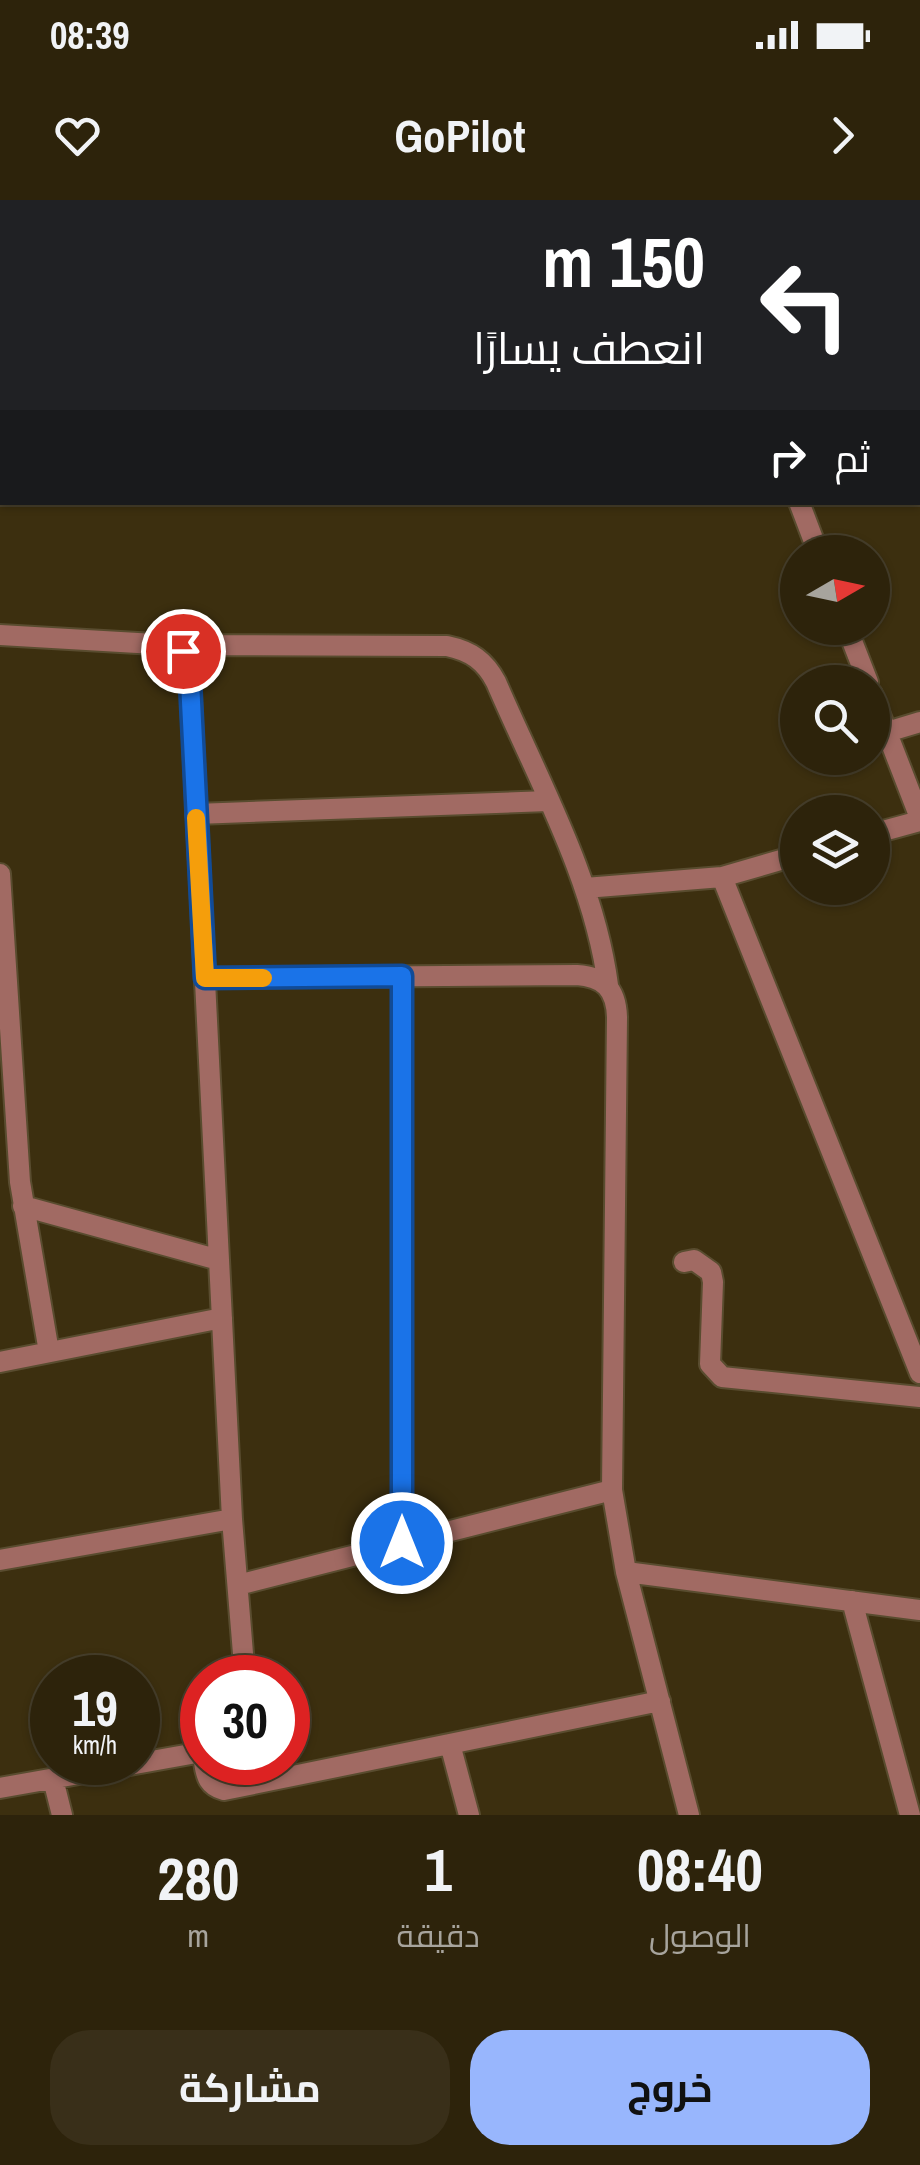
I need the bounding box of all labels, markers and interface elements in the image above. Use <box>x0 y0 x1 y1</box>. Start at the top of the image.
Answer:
text: 08:39 <box>50 10 130 61</box>
text: GoPilot <box>394 105 526 166</box>
icon: heart <box>50 108 105 163</box>
icon: forward <box>815 108 870 163</box>
text: 150 m <box>542 215 705 309</box>
icon: left <box>740 240 870 370</box>
text: انعطف يسارًا <box>473 317 705 378</box>
icon: right <box>760 430 815 485</box>
text: ثم <box>835 433 870 484</box>
north arrow <box>780 535 890 645</box>
map controls <box>780 535 890 905</box>
pin <box>141 609 226 694</box>
icon: arrive <box>156 624 211 679</box>
button: search <box>780 665 890 775</box>
button: layers <box>780 795 890 905</box>
position arrow <box>350 1491 454 1595</box>
speed limit sign: 30 <box>180 1655 310 1785</box>
text: 19 <box>72 1674 118 1742</box>
text: km/h <box>73 1728 117 1762</box>
text: 1 <box>424 1829 452 1910</box>
text: 08:40 <box>637 1829 763 1910</box>
text: 280 <box>157 1838 239 1919</box>
text: m <box>187 1914 209 1957</box>
text: دقيقة <box>397 1914 480 1957</box>
text: الوصول <box>649 1914 751 1957</box>
button: مشاركة <box>50 2030 450 2145</box>
button: خروج <box>470 2030 870 2145</box>

